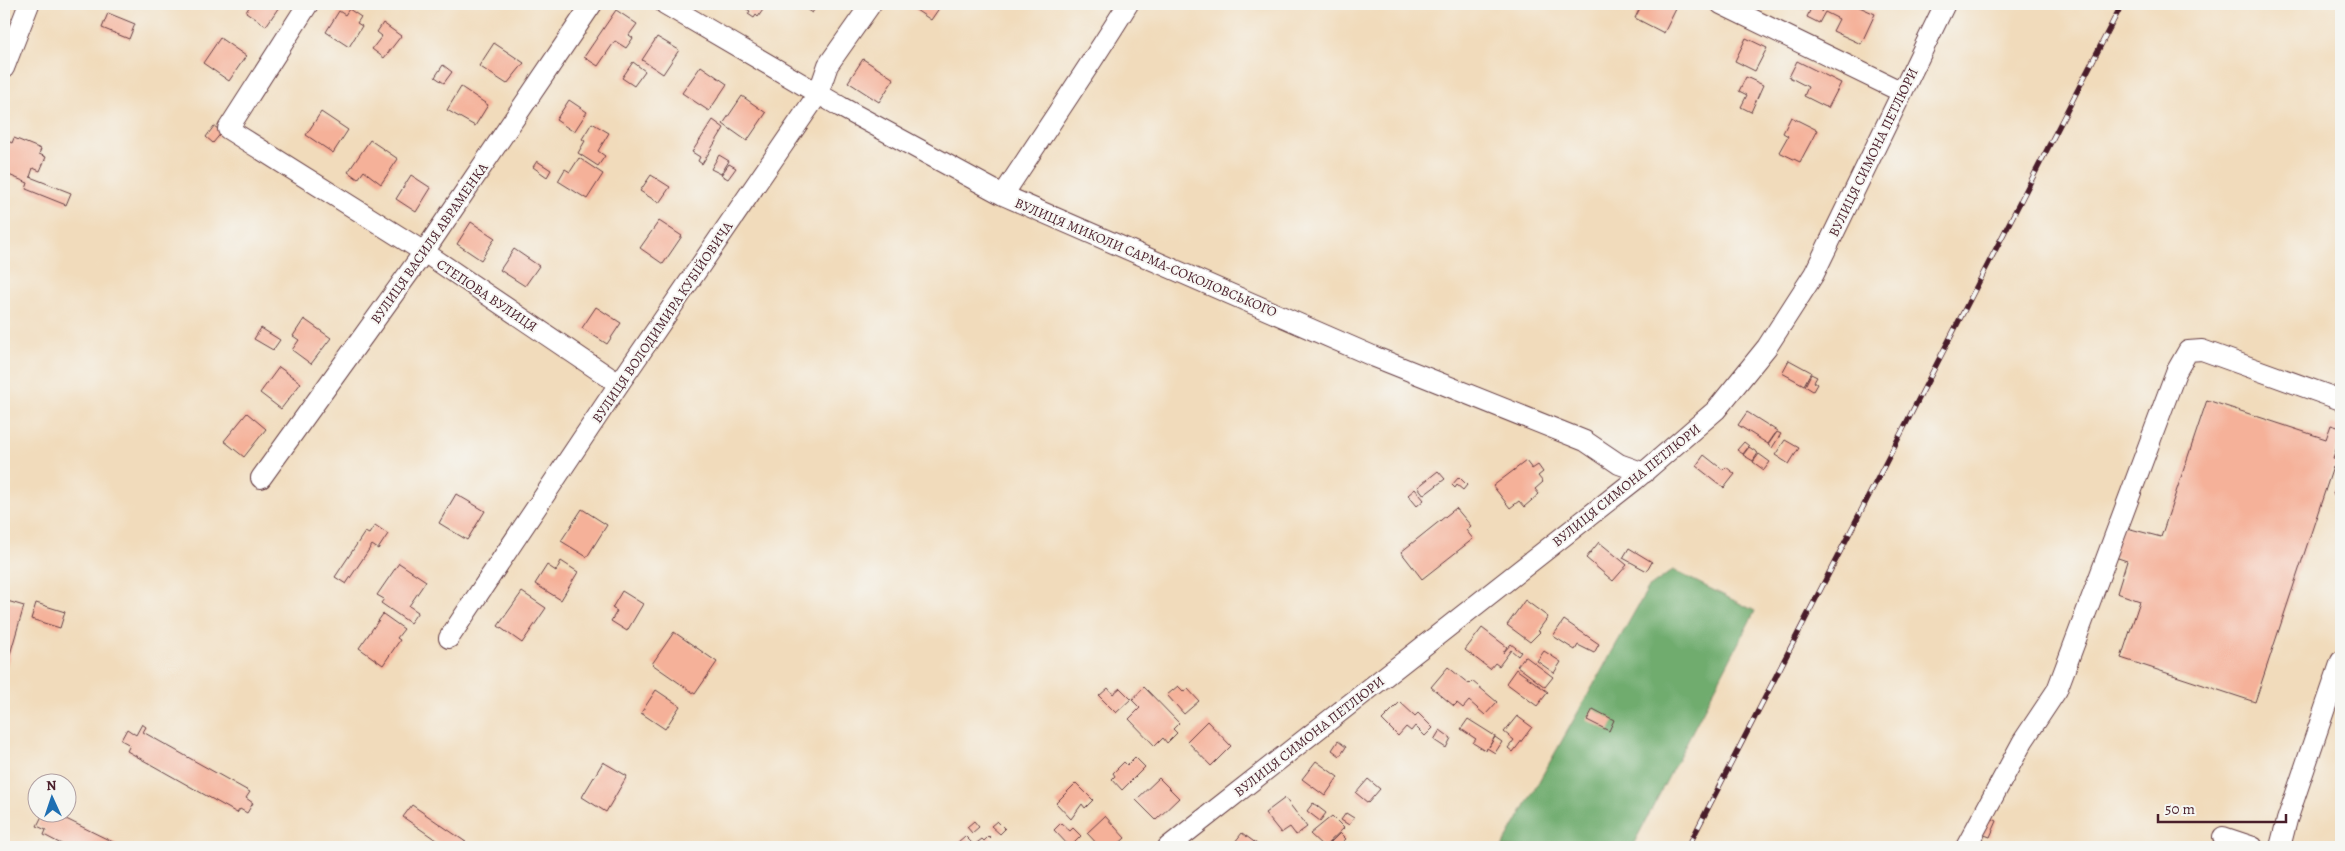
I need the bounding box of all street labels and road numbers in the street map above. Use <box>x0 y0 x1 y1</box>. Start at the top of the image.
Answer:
street label: ВУЛИЦЯ СИМОНА ПЕТЛЮРИ <box>1824 65 1923 240</box>
street label: ВУЛИЦЯ ВАСИЛЯ АВРАМЕНКА <box>366 158 493 328</box>
street label: ВУЛИЦЯ МИКОЛИ САРМА-СОКОЛОВСЬКОГО <box>1012 193 1280 322</box>
street label: ВУЛИЦЯ ВОЛОДИМИРА КУБІЙОВИЧА <box>588 217 738 427</box>
street label: СТЕПОВА ВУЛИЦЯ <box>433 255 541 336</box>
street label: ВУЛИЦЯ СИМОНА ПЕТЛЮРИ <box>1548 420 1705 551</box>
street label: ВУЛИЦЯ СИМОНА ПЕТЛЮРИ <box>1230 672 1388 801</box>

